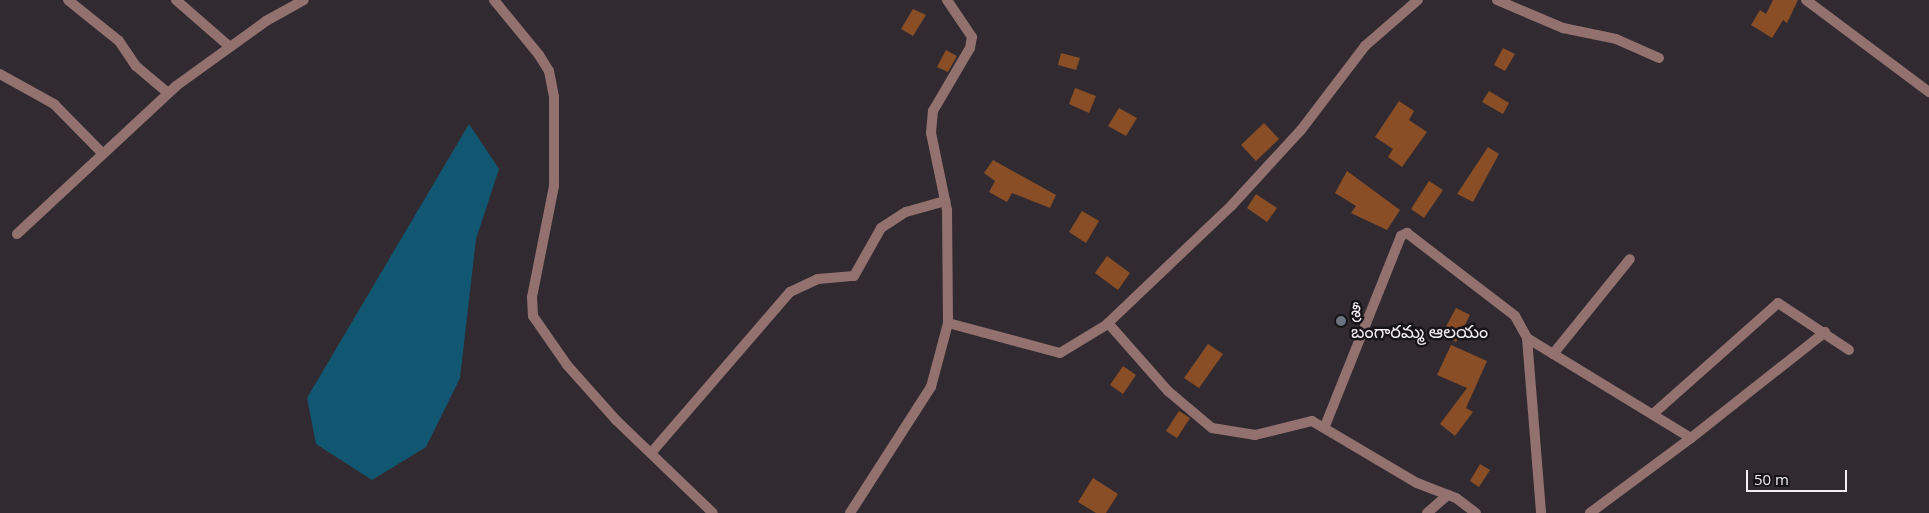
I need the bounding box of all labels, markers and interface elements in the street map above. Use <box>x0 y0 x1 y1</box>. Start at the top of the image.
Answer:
place label: శ్రీ బంగారమ్మ ఆలయం <box>1351 300 1488 342</box>
marker: శ్రీ బంగారమ్మ ఆలయం <box>1335 315 1347 327</box>
scale bar <box>1749 460 1850 492</box>
text: 50 m <box>1754 469 1789 489</box>

